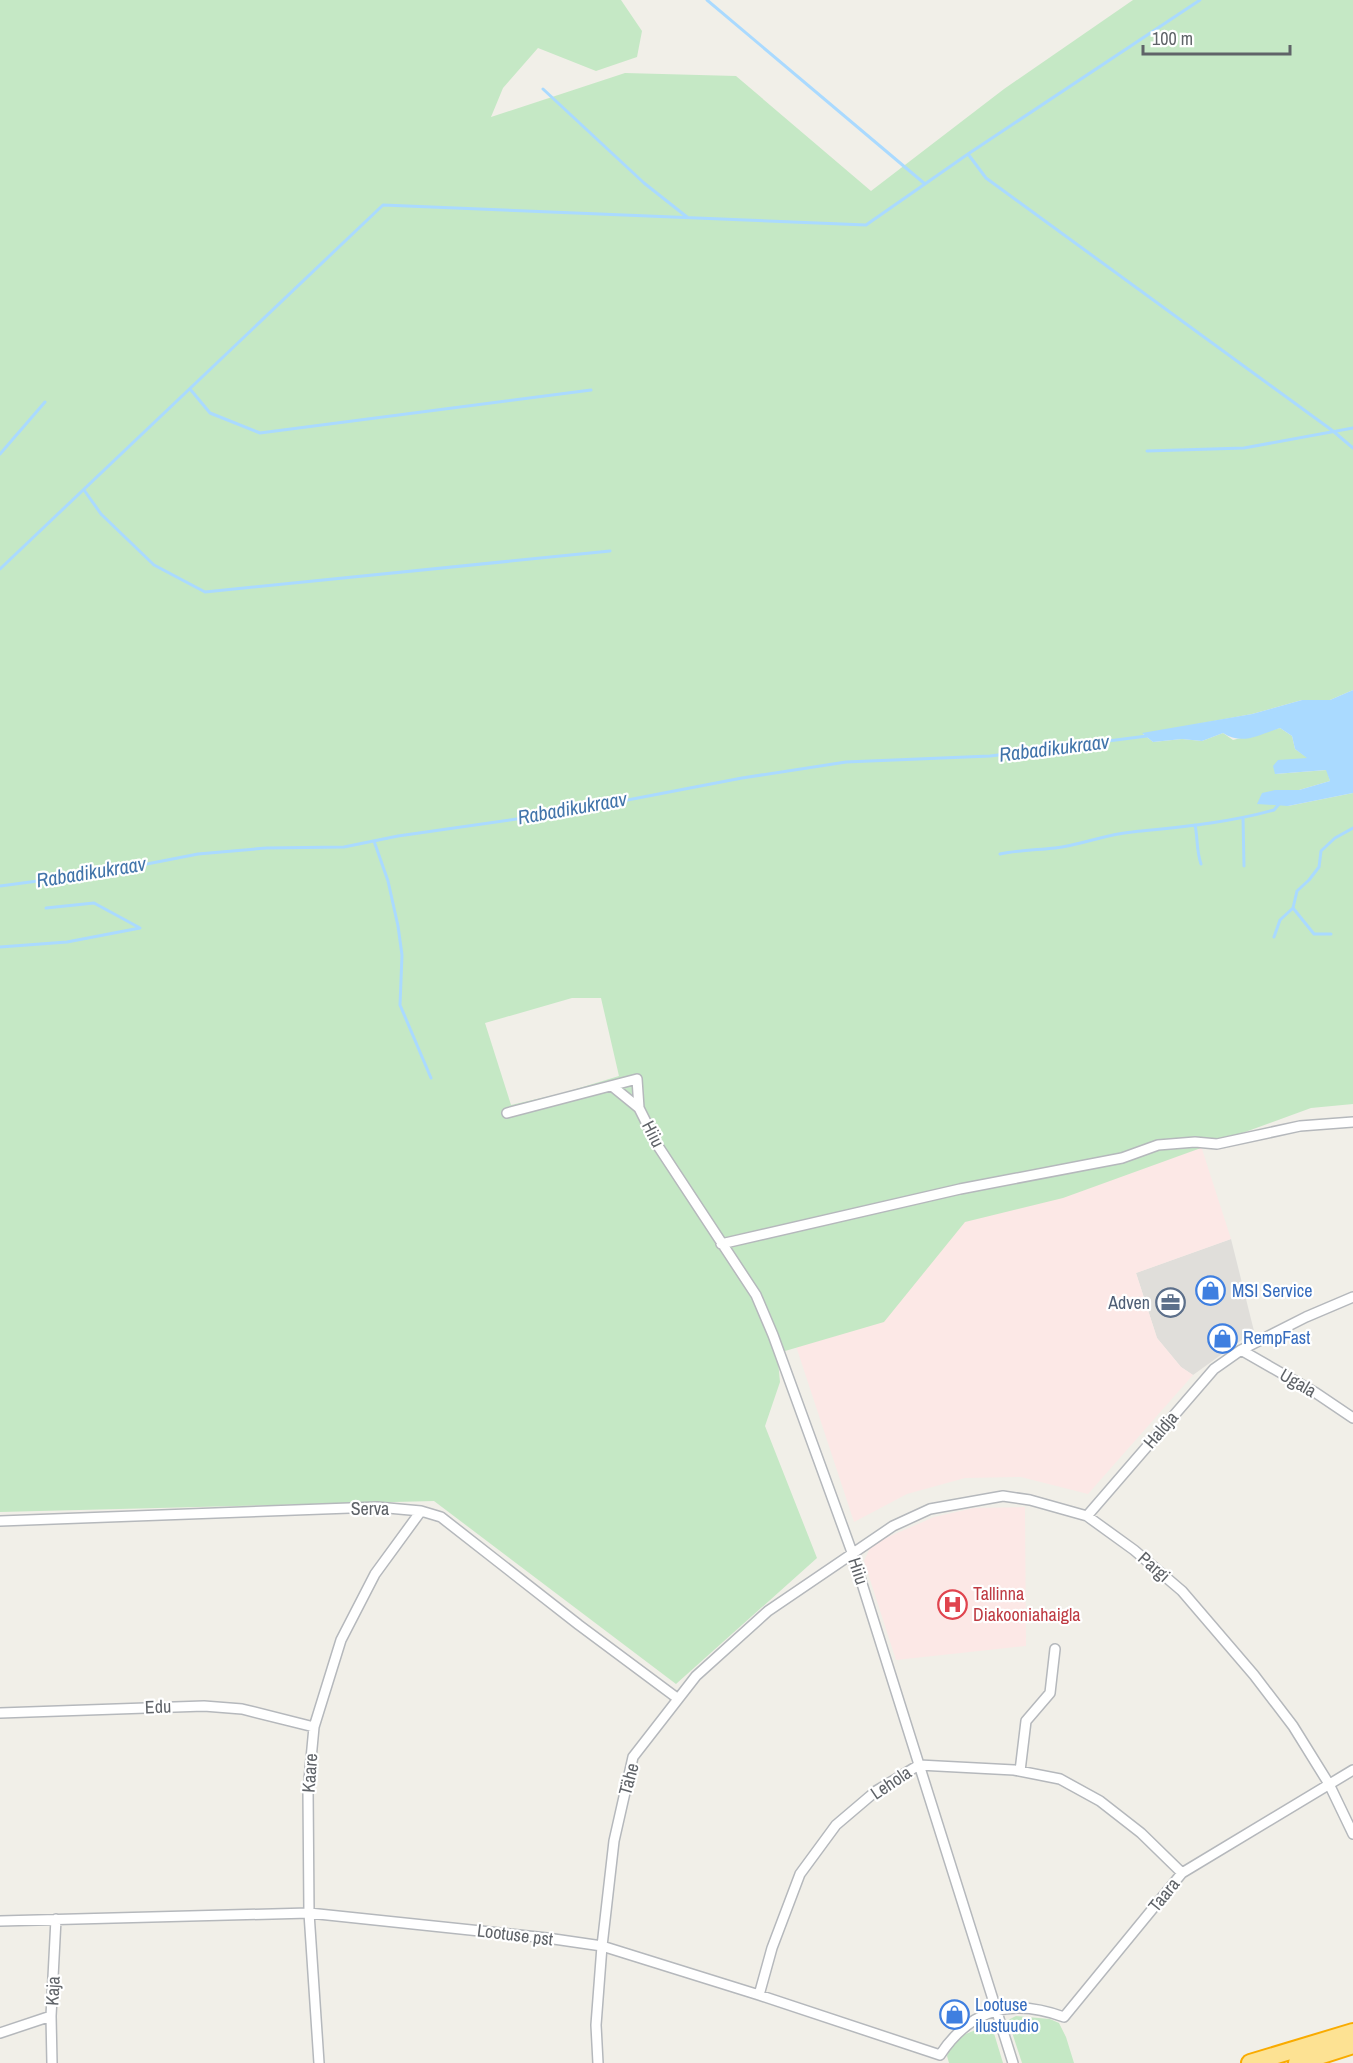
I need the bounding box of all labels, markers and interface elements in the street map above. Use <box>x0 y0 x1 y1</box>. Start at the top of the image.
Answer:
scale bar <box>1143 18 1290 56</box>
text: 100 m <box>1152 26 1193 51</box>
water label: Rabadikukraav <box>998 727 1111 768</box>
water label: Rabadikukraav <box>515 784 629 830</box>
water label: Rabadikukraav <box>34 849 148 893</box>
street label: Hiiu <box>636 1116 671 1152</box>
shop icon: MSI Service <box>1195 1275 1227 1307</box>
place label: MSI Service <box>1232 1278 1312 1303</box>
office icon: Adven <box>1155 1287 1187 1319</box>
place label: Adven <box>1107 1290 1150 1315</box>
shop icon: RempFast <box>1206 1322 1238 1354</box>
place label: RempFast <box>1243 1325 1310 1350</box>
street label: Ugala <box>1275 1362 1321 1403</box>
street label: Haldja <box>1137 1406 1184 1454</box>
street label: Serva <box>351 1496 389 1521</box>
street label: Pargi <box>1133 1546 1176 1588</box>
street label: Hiiu <box>842 1554 875 1588</box>
place label: Tallinna Diakooniahaigla <box>973 1581 1081 1627</box>
hospital icon: Tallinna Diakooniahaigla <box>936 1588 968 1620</box>
street label: Edu <box>144 1694 172 1719</box>
street label: Kaare <box>296 1752 323 1793</box>
street label: Tähe <box>612 1760 645 1798</box>
street label: Lehola <box>865 1760 916 1805</box>
street label: Taara <box>1142 1872 1185 1917</box>
street label: Lootuse pst <box>476 1917 554 1952</box>
street label: Kaja <box>39 1976 66 2006</box>
place label: Lootuse ilustuudio <box>975 1992 1039 2038</box>
shop icon: Lootuse ilustuudio <box>938 1999 970 2031</box>

